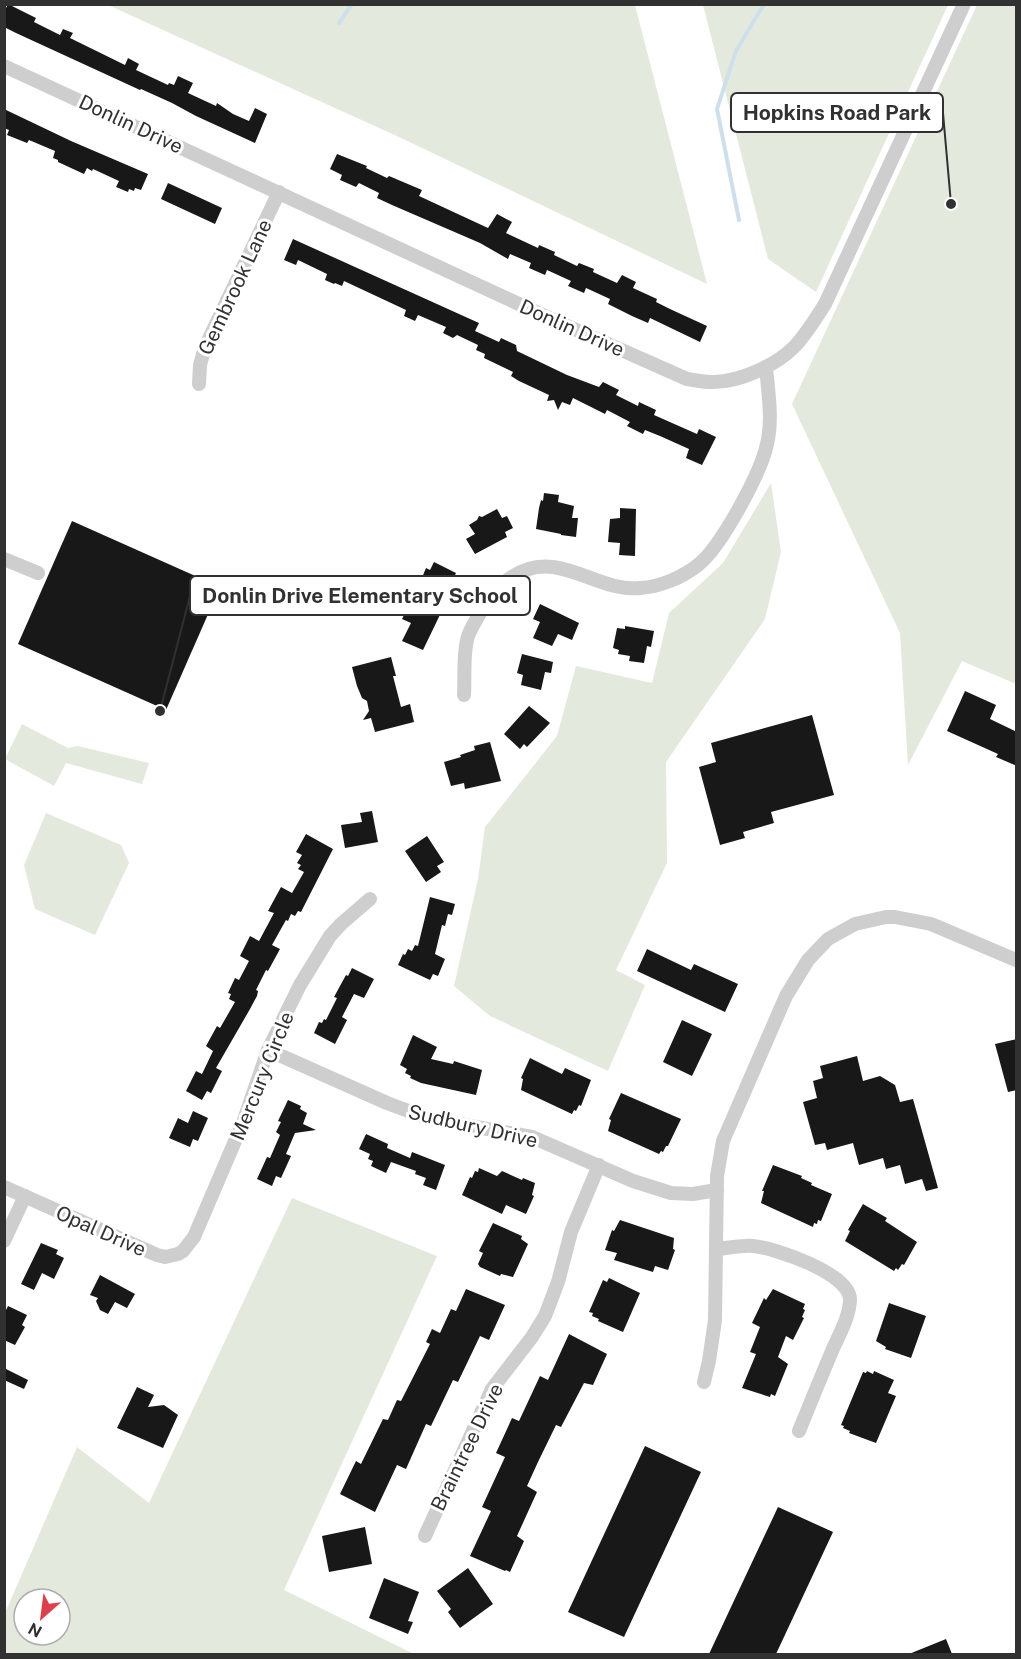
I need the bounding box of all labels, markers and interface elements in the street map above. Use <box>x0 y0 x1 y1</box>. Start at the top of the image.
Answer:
street label: Donlin Drive <box>75 89 187 159</box>
callout: Hopkins Road Park <box>731 93 943 132</box>
text: Hopkins Road Park <box>743 100 931 125</box>
street label: Gembrook Lane <box>193 215 277 359</box>
street label: Donlin Drive <box>516 294 628 362</box>
callout: Donlin Drive Elementary School <box>190 576 530 615</box>
text: Donlin Drive Elementary School <box>202 583 518 608</box>
street label: Mercury Circle <box>225 1008 299 1144</box>
street label: Sudbury Drive <box>406 1099 540 1153</box>
street label: Opal Drive <box>52 1200 150 1262</box>
street label: Braintree Drive <box>426 1379 508 1515</box>
north arrow <box>12 1587 72 1647</box>
text: N <box>25 1618 45 1641</box>

